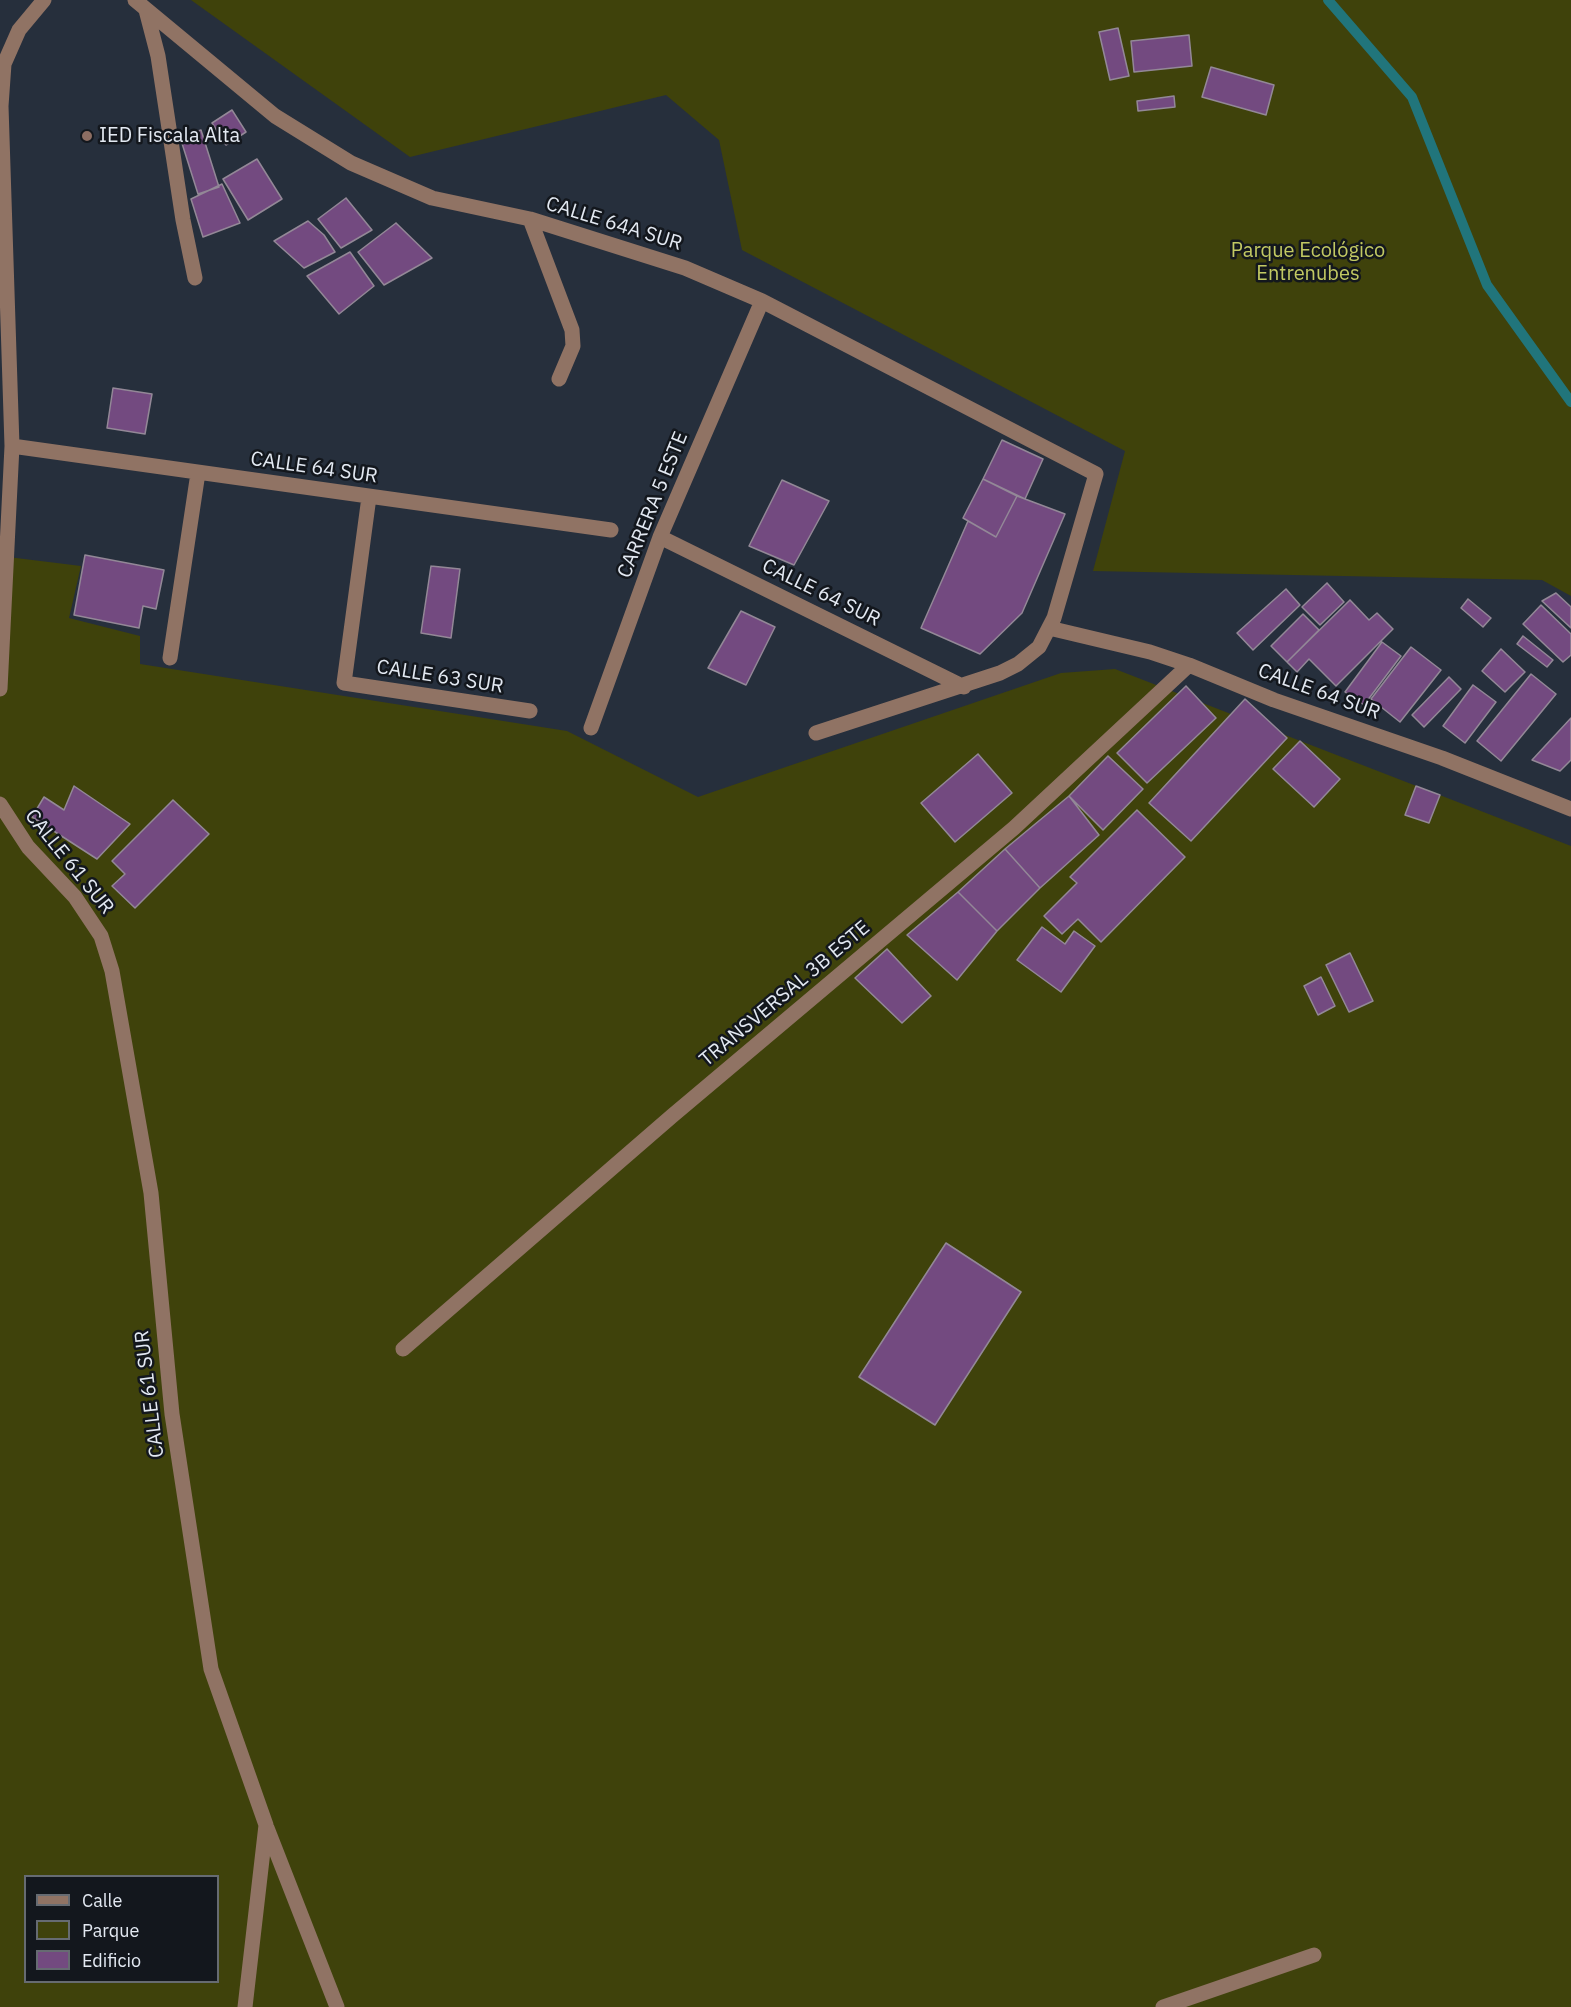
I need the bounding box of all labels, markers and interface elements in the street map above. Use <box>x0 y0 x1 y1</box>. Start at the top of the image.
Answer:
place label: IED Fiscala Alta <box>99 124 240 148</box>
marker: IED Fiscala Alta <box>80 129 94 143</box>
street label: CALLE 64A SUR <box>543 192 685 256</box>
park label: Parque Ecológico Entrenubes <box>1231 239 1385 286</box>
street label: CARRERA 5 ESTE <box>613 428 693 582</box>
street label: CALLE 64 SUR <box>249 447 379 489</box>
street label: CALLE 64 SUR <box>758 554 884 632</box>
street label: CALLE 63 SUR <box>375 655 505 699</box>
street label: CALLE 64 SUR <box>1255 659 1383 725</box>
street label: CALLE 61 SUR <box>19 805 119 919</box>
street label: TRANSVERSAL 3B ESTE <box>695 916 875 1072</box>
street label: CALLE 61 SUR <box>130 1329 170 1459</box>
legend <box>24 1875 219 1983</box>
text: Calle <box>82 1889 122 1912</box>
text: Parque <box>82 1919 139 1942</box>
text: Edificio <box>82 1949 141 1972</box>

